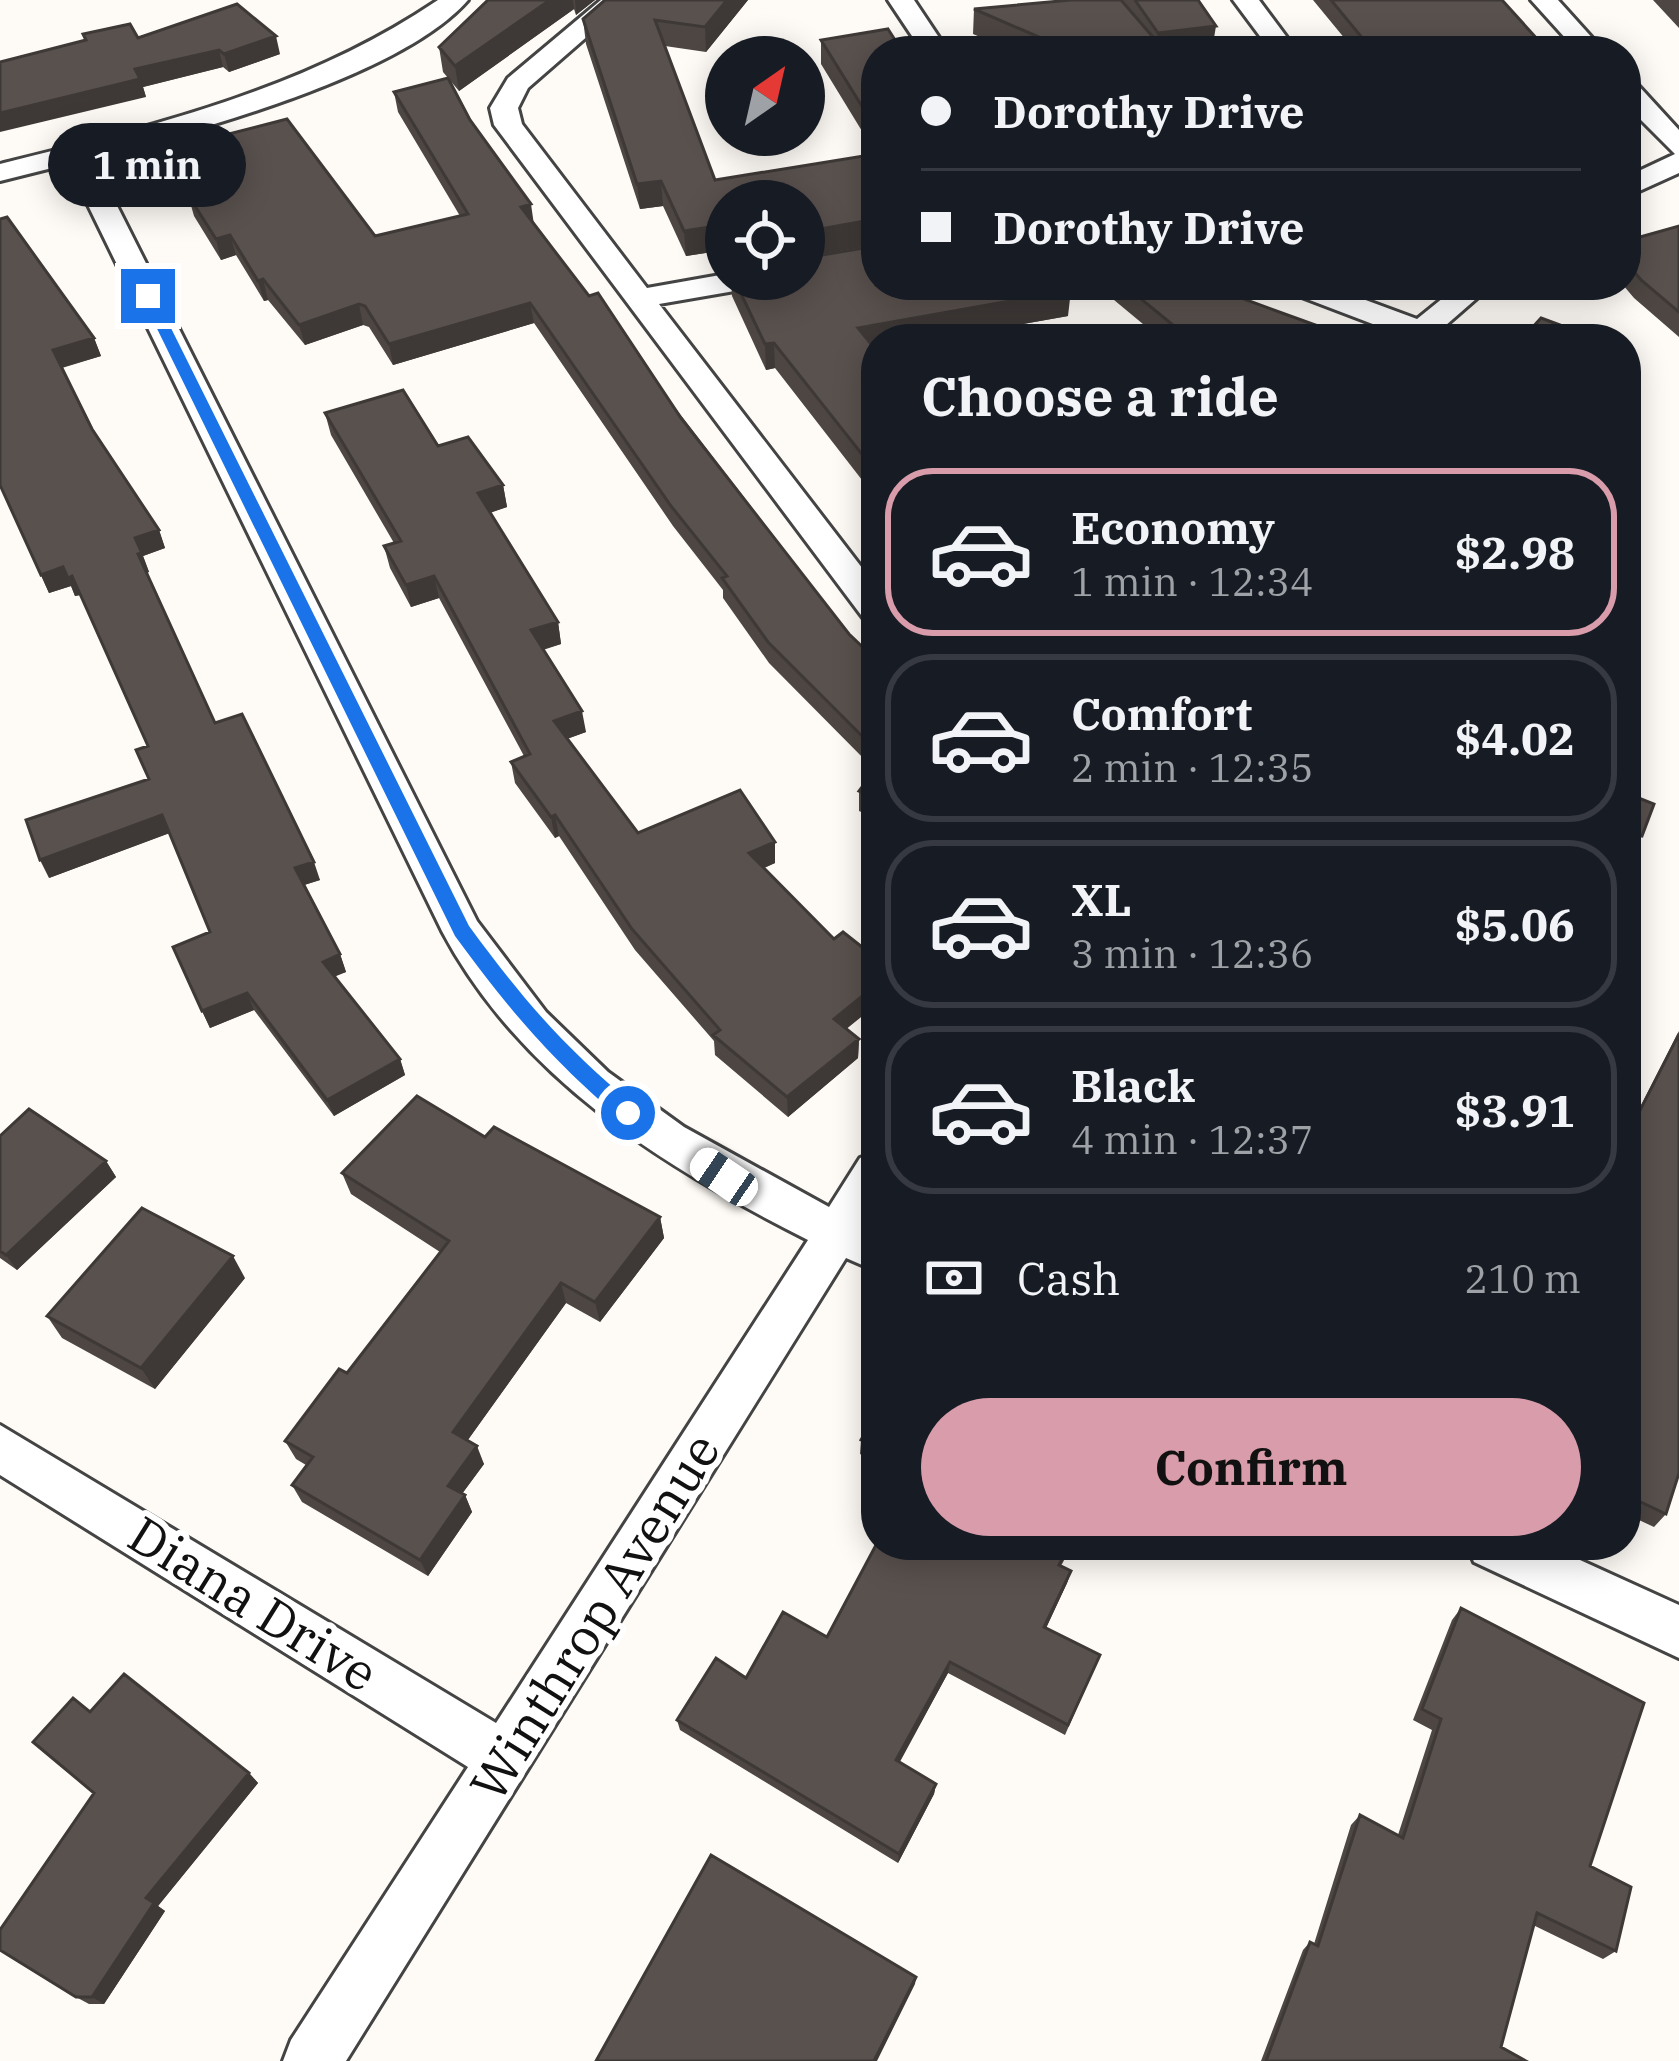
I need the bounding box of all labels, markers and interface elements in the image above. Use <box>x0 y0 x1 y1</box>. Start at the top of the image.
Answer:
north arrow <box>705 36 825 156</box>
map controls <box>705 36 825 300</box>
text: Dorothy Drive <box>993 82 1305 140</box>
callout: 1 min <box>49 122 247 206</box>
text: 1 min <box>92 139 202 190</box>
button: locate <box>705 180 825 300</box>
text: Dorothy Drive <box>993 198 1305 256</box>
route end <box>121 269 175 323</box>
text: Choose a ride <box>921 361 1279 431</box>
icon: car <box>927 498 1035 606</box>
text: Economy <box>1071 498 1275 556</box>
text: $2.98 <box>1455 523 1575 581</box>
text: 1 min · 12:34 <box>1071 556 1313 607</box>
icon: car <box>927 684 1035 792</box>
text: Comfort <box>1071 684 1252 742</box>
text: $4.02 <box>1455 709 1575 767</box>
text: 2 min · 12:35 <box>1071 742 1313 793</box>
icon: car <box>927 870 1035 978</box>
text: XL <box>1071 870 1132 928</box>
text: $5.06 <box>1455 895 1575 953</box>
text: 3 min · 12:36 <box>1071 928 1313 979</box>
icon: car <box>927 1056 1035 1164</box>
text: Black <box>1071 1056 1195 1114</box>
text: $3.91 <box>1455 1081 1575 1139</box>
route start <box>601 1086 655 1140</box>
text: 4 min · 12:37 <box>1071 1114 1313 1165</box>
car <box>684 1142 764 1212</box>
icon: cash <box>921 1245 987 1311</box>
text: Cash <box>1017 1249 1120 1307</box>
text: 210 m <box>1465 1253 1581 1304</box>
button: Confirm <box>921 1398 1581 1536</box>
street label: Winthrop Avenue <box>455 1421 734 1812</box>
street label: Diana Drive <box>117 1501 390 1706</box>

